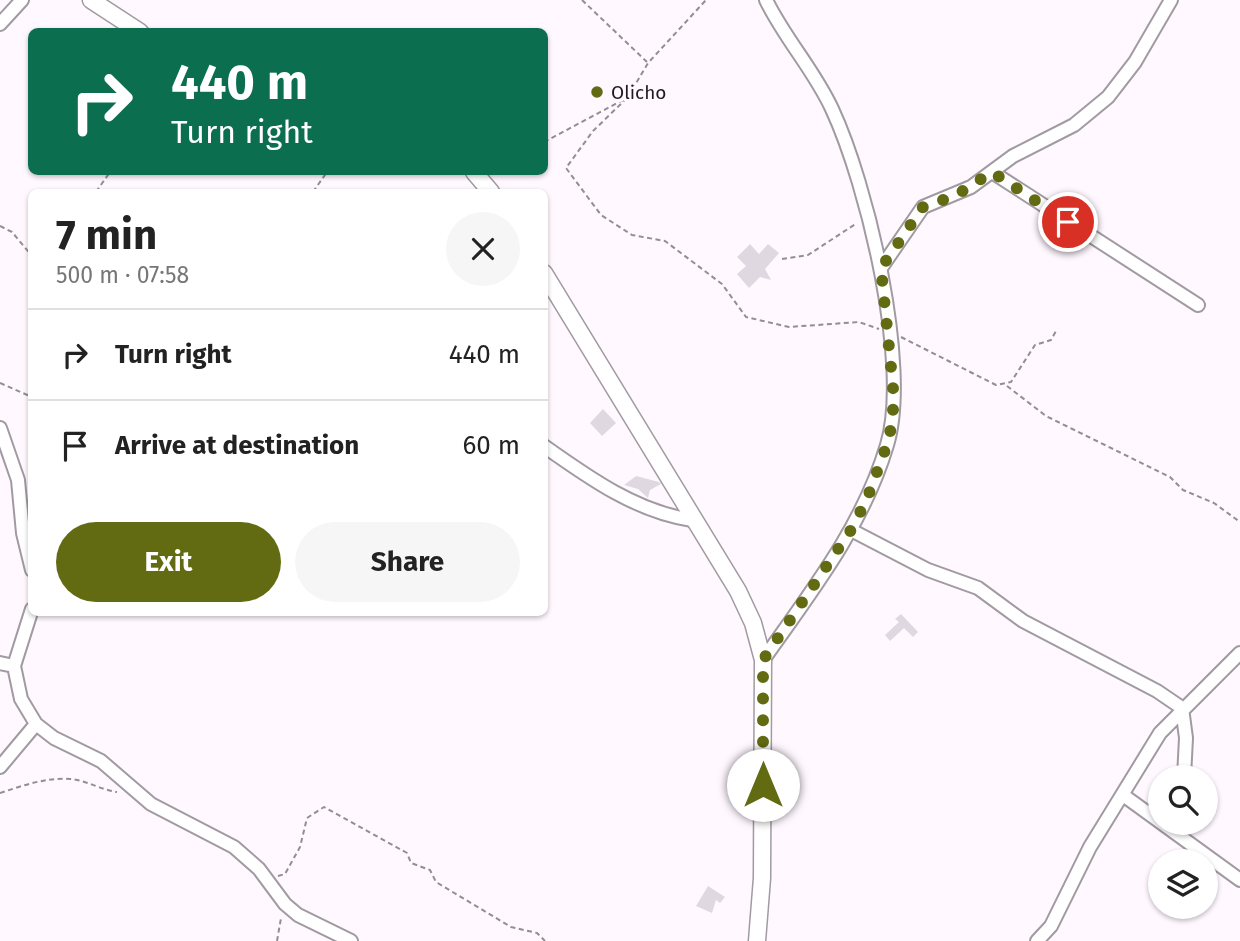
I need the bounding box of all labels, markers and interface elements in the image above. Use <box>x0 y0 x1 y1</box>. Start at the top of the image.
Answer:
text: 440 m <box>171 53 308 112</box>
icon: right <box>56 56 147 147</box>
place label: Olicho <box>611 81 666 104</box>
marker: Olicho <box>589 84 605 100</box>
text: Turn right <box>171 113 313 151</box>
pin <box>1038 192 1098 252</box>
icon: arrive <box>1049 203 1087 241</box>
text: 7 min <box>56 210 157 260</box>
button: close <box>446 212 520 286</box>
text: 500 m · 07:58 <box>56 261 189 289</box>
icon: right <box>56 336 94 374</box>
text: Turn right <box>115 339 232 370</box>
text: 440 m <box>449 339 520 370</box>
icon: arrive <box>56 427 94 465</box>
text: Arrive at destination <box>115 430 359 461</box>
text: 60 m <box>462 430 520 461</box>
button: Exit <box>56 522 281 602</box>
button: Share <box>295 522 520 602</box>
position arrow <box>726 748 800 822</box>
map controls <box>1148 765 1218 919</box>
button: search <box>1148 765 1218 835</box>
button: layers <box>1148 849 1218 919</box>

